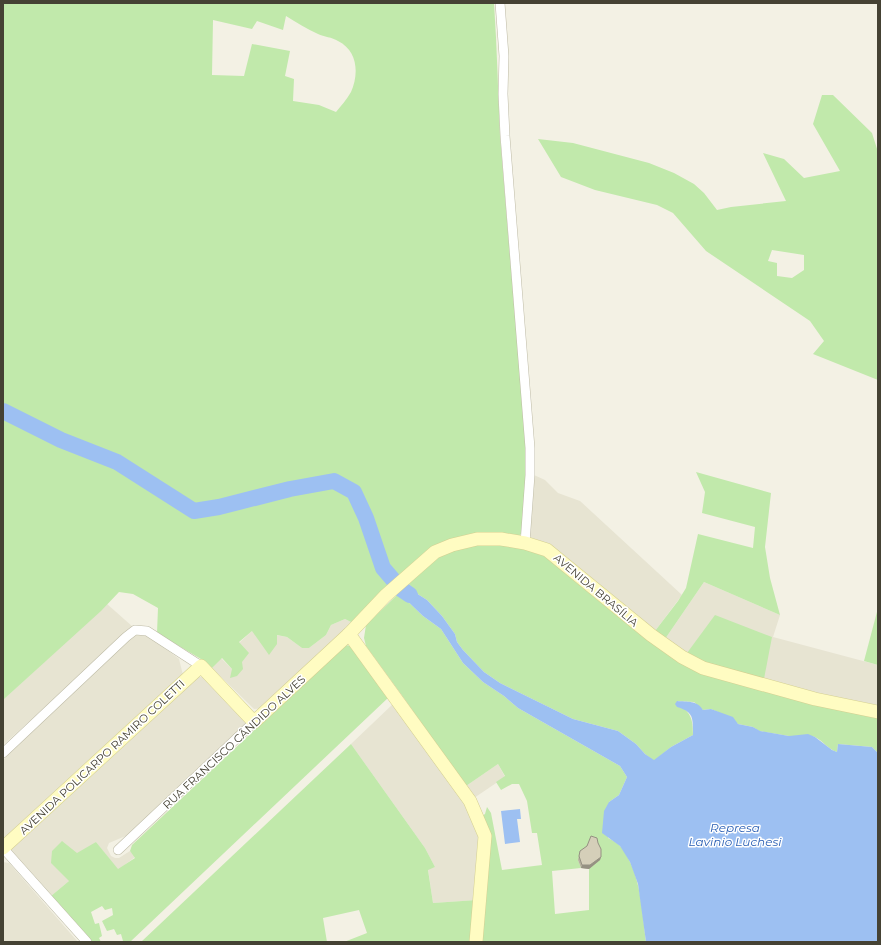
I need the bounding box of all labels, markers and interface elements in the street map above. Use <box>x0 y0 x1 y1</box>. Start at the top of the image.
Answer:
street label: AVENIDA BRASÍLIA <box>551 550 641 630</box>
street label: RUA FRANCISCO CÂNDIDO ALVES <box>160 672 308 812</box>
street label: AVENIDA POLICARPO RAMIRO COLETTI <box>16 677 188 837</box>
water label: Represa Lavinio Luchesi <box>689 820 782 849</box>

